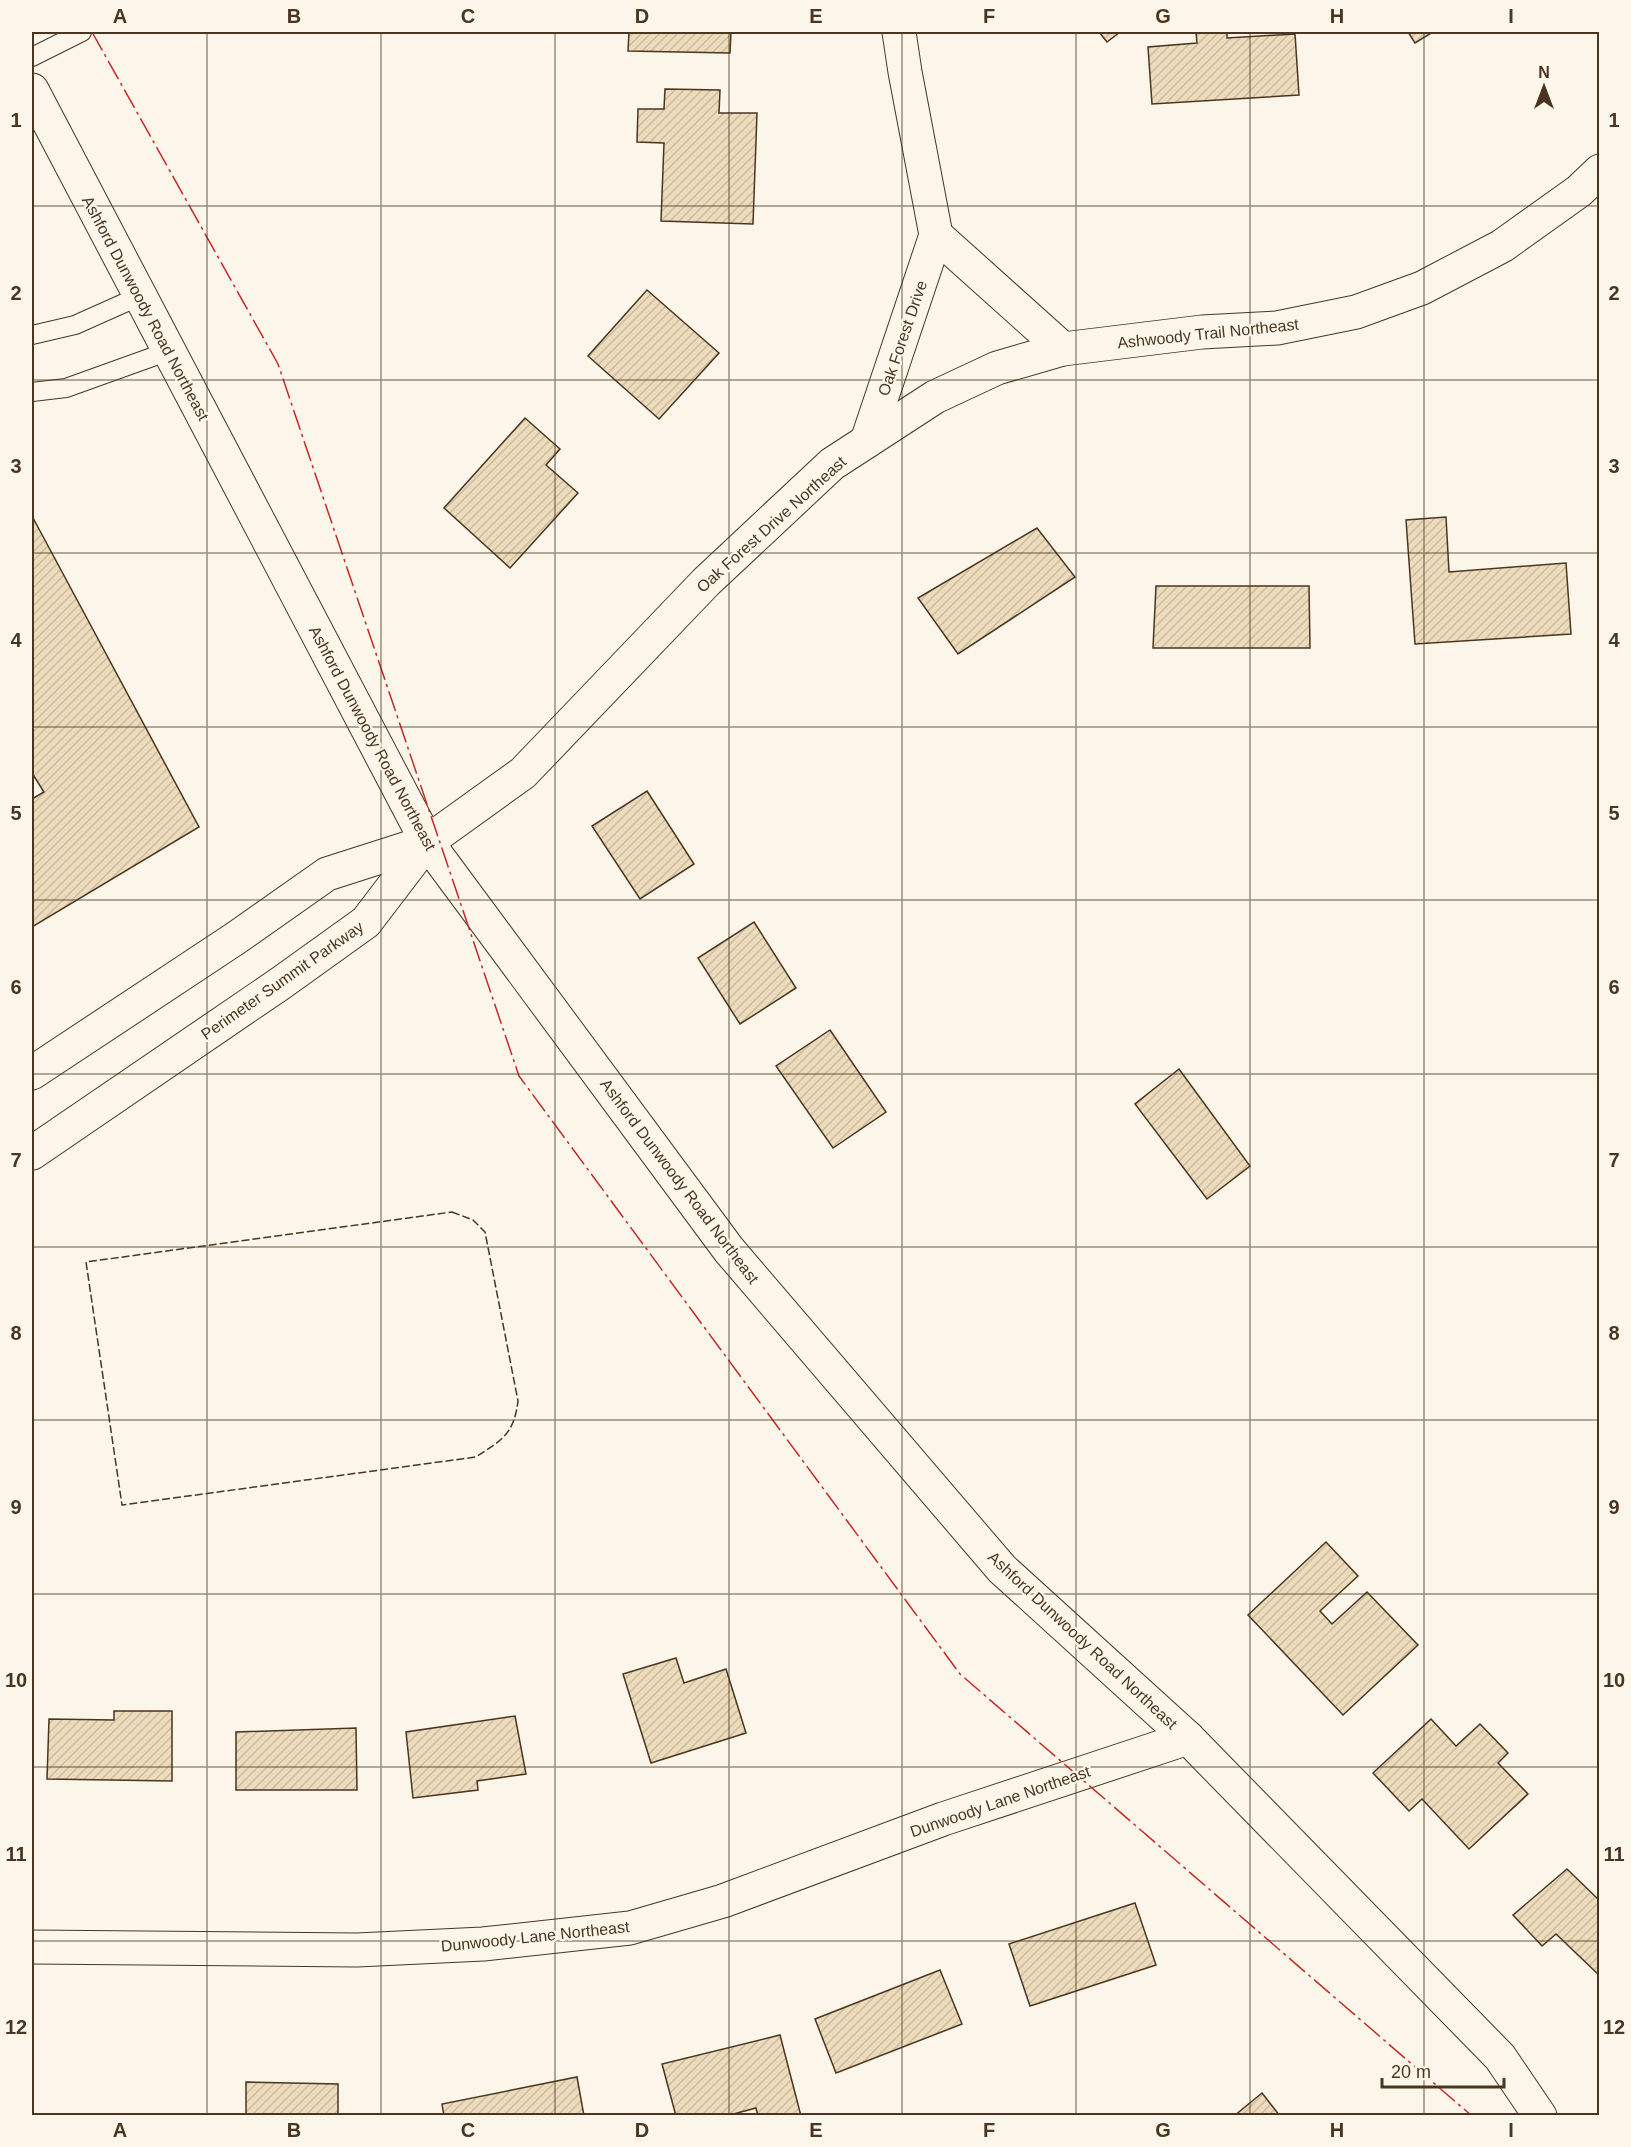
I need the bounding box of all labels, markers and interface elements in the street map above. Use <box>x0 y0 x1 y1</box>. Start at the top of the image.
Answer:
text: A <box>113 5 127 27</box>
text: B <box>287 5 301 27</box>
text: C <box>461 5 475 27</box>
text: D <box>635 5 649 27</box>
text: E <box>809 5 823 27</box>
text: F <box>983 5 995 27</box>
text: G <box>1155 5 1171 27</box>
text: H <box>1330 5 1344 27</box>
text: I <box>1508 5 1514 27</box>
north arrow <box>1514 57 1574 117</box>
text: N <box>1538 64 1550 81</box>
text: 1 <box>10 109 22 131</box>
text: 1 <box>1608 109 1620 131</box>
street label: Ashford Dunwoody Road Northeast <box>79 193 212 424</box>
street label: Oak Forest Drive <box>875 278 930 398</box>
text: 2 <box>10 282 22 304</box>
text: 2 <box>1608 282 1620 304</box>
street label: Ashwoody Trail Northeast <box>1117 315 1300 351</box>
street label: Oak Forest Drive Northeast <box>693 453 850 596</box>
text: 3 <box>10 455 22 477</box>
text: 3 <box>1608 455 1620 477</box>
street label: Ashford Dunwoody Road Northeast <box>306 623 439 854</box>
text: 4 <box>10 629 22 651</box>
text: 4 <box>1608 629 1620 651</box>
text: 5 <box>10 802 22 824</box>
text: 5 <box>1608 802 1620 824</box>
street label: Perimeter Summit Parkway <box>198 918 367 1043</box>
text: 6 <box>10 976 22 998</box>
text: 6 <box>1608 976 1620 998</box>
street label: Ashford Dunwoody Road Northeast <box>597 1076 762 1287</box>
text: 7 <box>10 1149 22 1171</box>
text: 7 <box>1608 1149 1620 1171</box>
text: 8 <box>10 1322 22 1344</box>
text: 8 <box>1608 1322 1620 1344</box>
text: 9 <box>10 1496 22 1518</box>
text: 9 <box>1608 1496 1620 1518</box>
street label: Ashford Dunwoody Road Northeast <box>985 1548 1181 1733</box>
text: 10 <box>5 1669 27 1691</box>
text: 10 <box>1603 1669 1625 1691</box>
street label: Dunwoody Lane Northeast <box>908 1762 1093 1840</box>
text: 11 <box>5 1843 27 1865</box>
text: 11 <box>1603 1843 1625 1865</box>
street label: Dunwoody Lane Northeast <box>440 1918 631 1955</box>
text: 12 <box>5 2016 27 2038</box>
text: 12 <box>1603 2016 1625 2038</box>
scale bar <box>1382 2051 1504 2089</box>
text: 20 m <box>1391 2062 1431 2082</box>
text: A <box>113 2119 127 2141</box>
text: B <box>287 2119 301 2141</box>
text: C <box>461 2119 475 2141</box>
text: D <box>635 2119 649 2141</box>
text: E <box>809 2119 823 2141</box>
text: F <box>983 2119 995 2141</box>
text: G <box>1155 2119 1171 2141</box>
text: H <box>1330 2119 1344 2141</box>
text: I <box>1508 2119 1514 2141</box>

